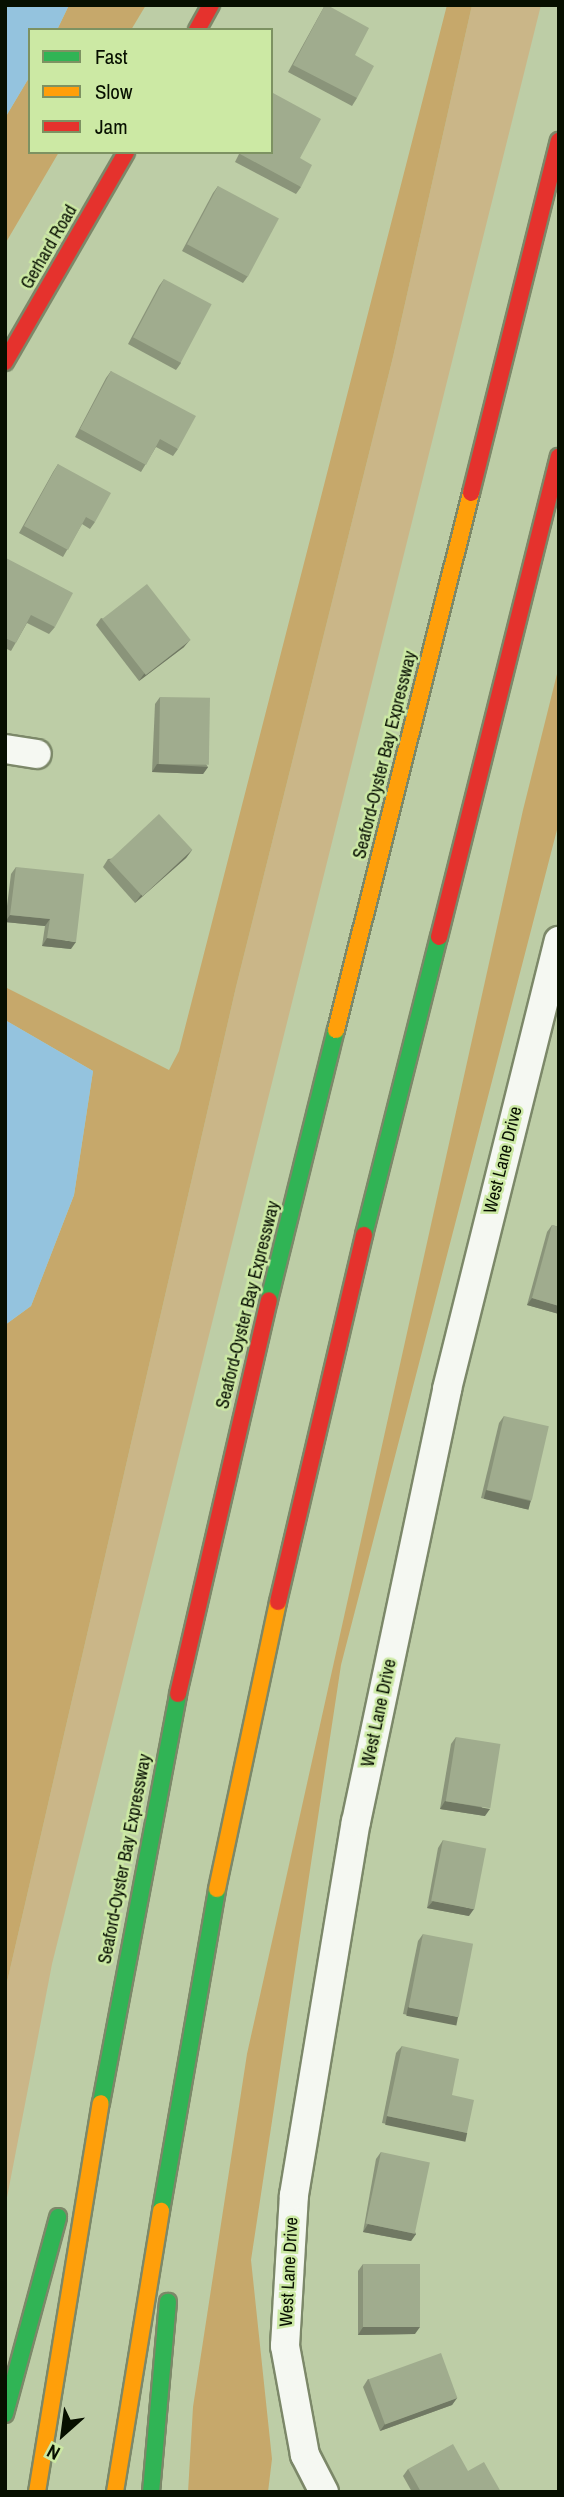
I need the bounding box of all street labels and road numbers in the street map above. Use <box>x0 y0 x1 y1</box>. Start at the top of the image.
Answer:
street label: Gerhard Road <box>16 201 82 293</box>
street label: Seaford-Oyster Bay Expressway <box>349 649 421 861</box>
street label: West Lane Drive <box>479 1104 527 1216</box>
street label: Seaford-Oyster Bay Expressway <box>212 1199 284 1411</box>
street label: West Lane Drive <box>357 1657 401 1769</box>
street label: Seaford-Oyster Bay Expressway <box>94 1752 156 1966</box>
street label: West Lane Drive <box>275 2217 303 2327</box>

